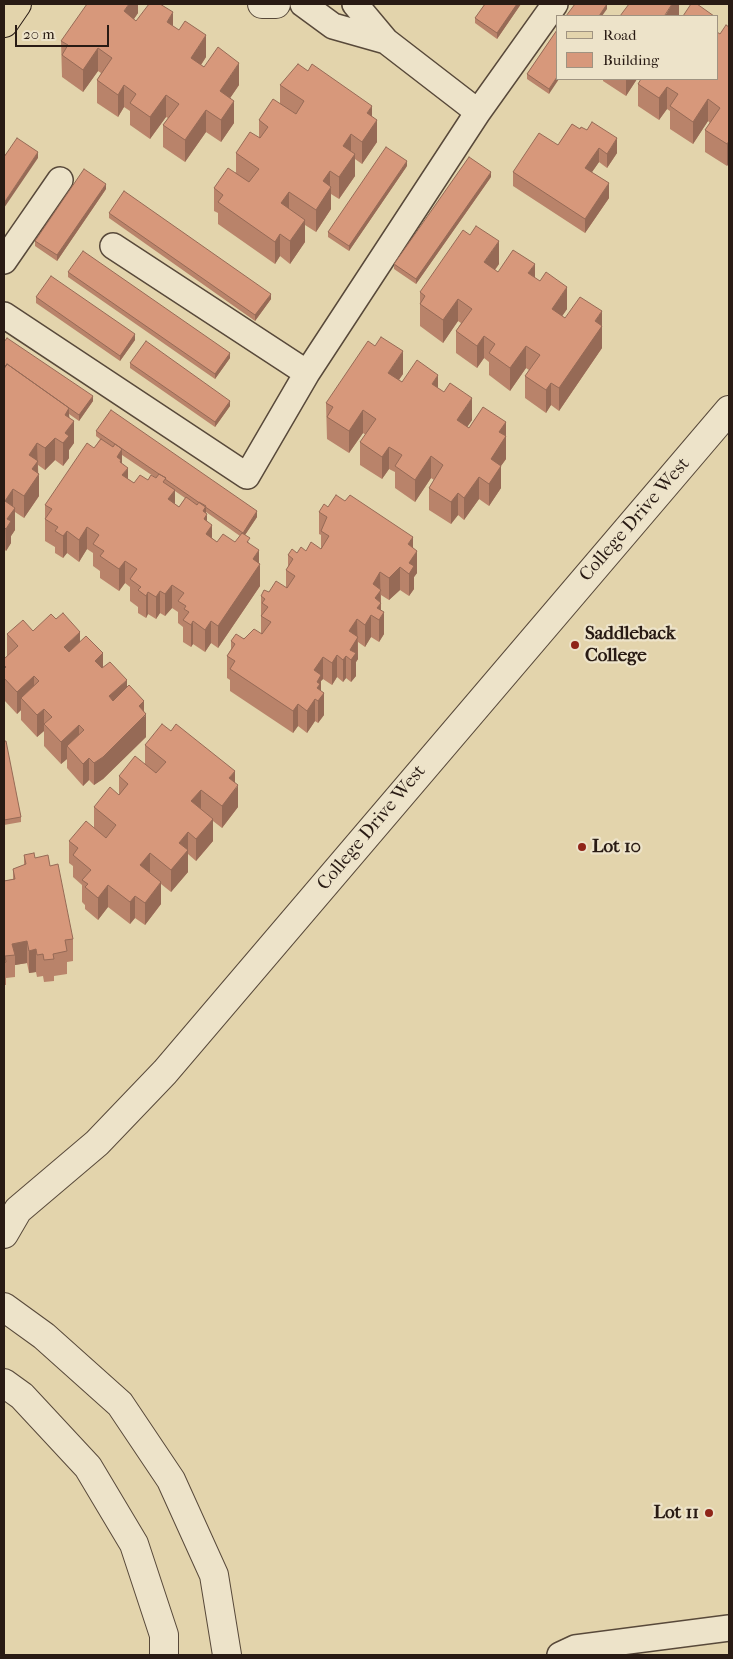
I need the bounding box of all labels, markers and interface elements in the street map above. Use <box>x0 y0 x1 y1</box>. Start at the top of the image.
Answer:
scale bar <box>18 15 111 47</box>
legend <box>556 15 718 80</box>
text: 20 m <box>23 25 55 43</box>
text: Road <box>603 26 636 44</box>
text: Building <box>603 51 659 69</box>
street label: College Drive West <box>575 453 695 587</box>
place label: Saddleback College <box>585 623 676 667</box>
marker: Saddleback College <box>569 639 581 651</box>
street label: College Drive West <box>313 761 431 895</box>
place label: Lot 10 <box>592 836 641 858</box>
marker: Lot 10 <box>576 841 588 853</box>
place label: Lot 11 <box>653 1502 699 1524</box>
marker: Lot 11 <box>703 1507 715 1519</box>

